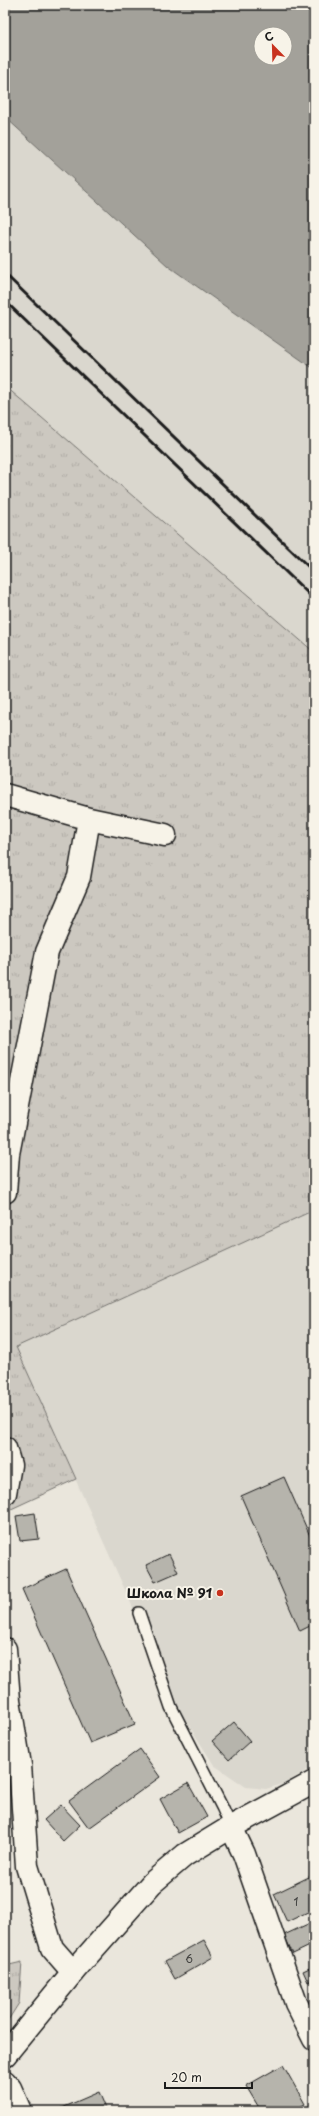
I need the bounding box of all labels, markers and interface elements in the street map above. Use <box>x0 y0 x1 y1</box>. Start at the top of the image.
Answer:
north arrow <box>253 26 293 66</box>
text: С <box>262 27 276 46</box>
place label: Школа № 91 <box>127 1583 212 1602</box>
marker: Школа № 91 <box>215 1588 225 1598</box>
house number: 1 <box>294 1893 299 1910</box>
house number: 6 <box>185 1950 193 1967</box>
scale bar <box>165 2064 252 2090</box>
text: 20 m <box>171 2068 202 2086</box>

